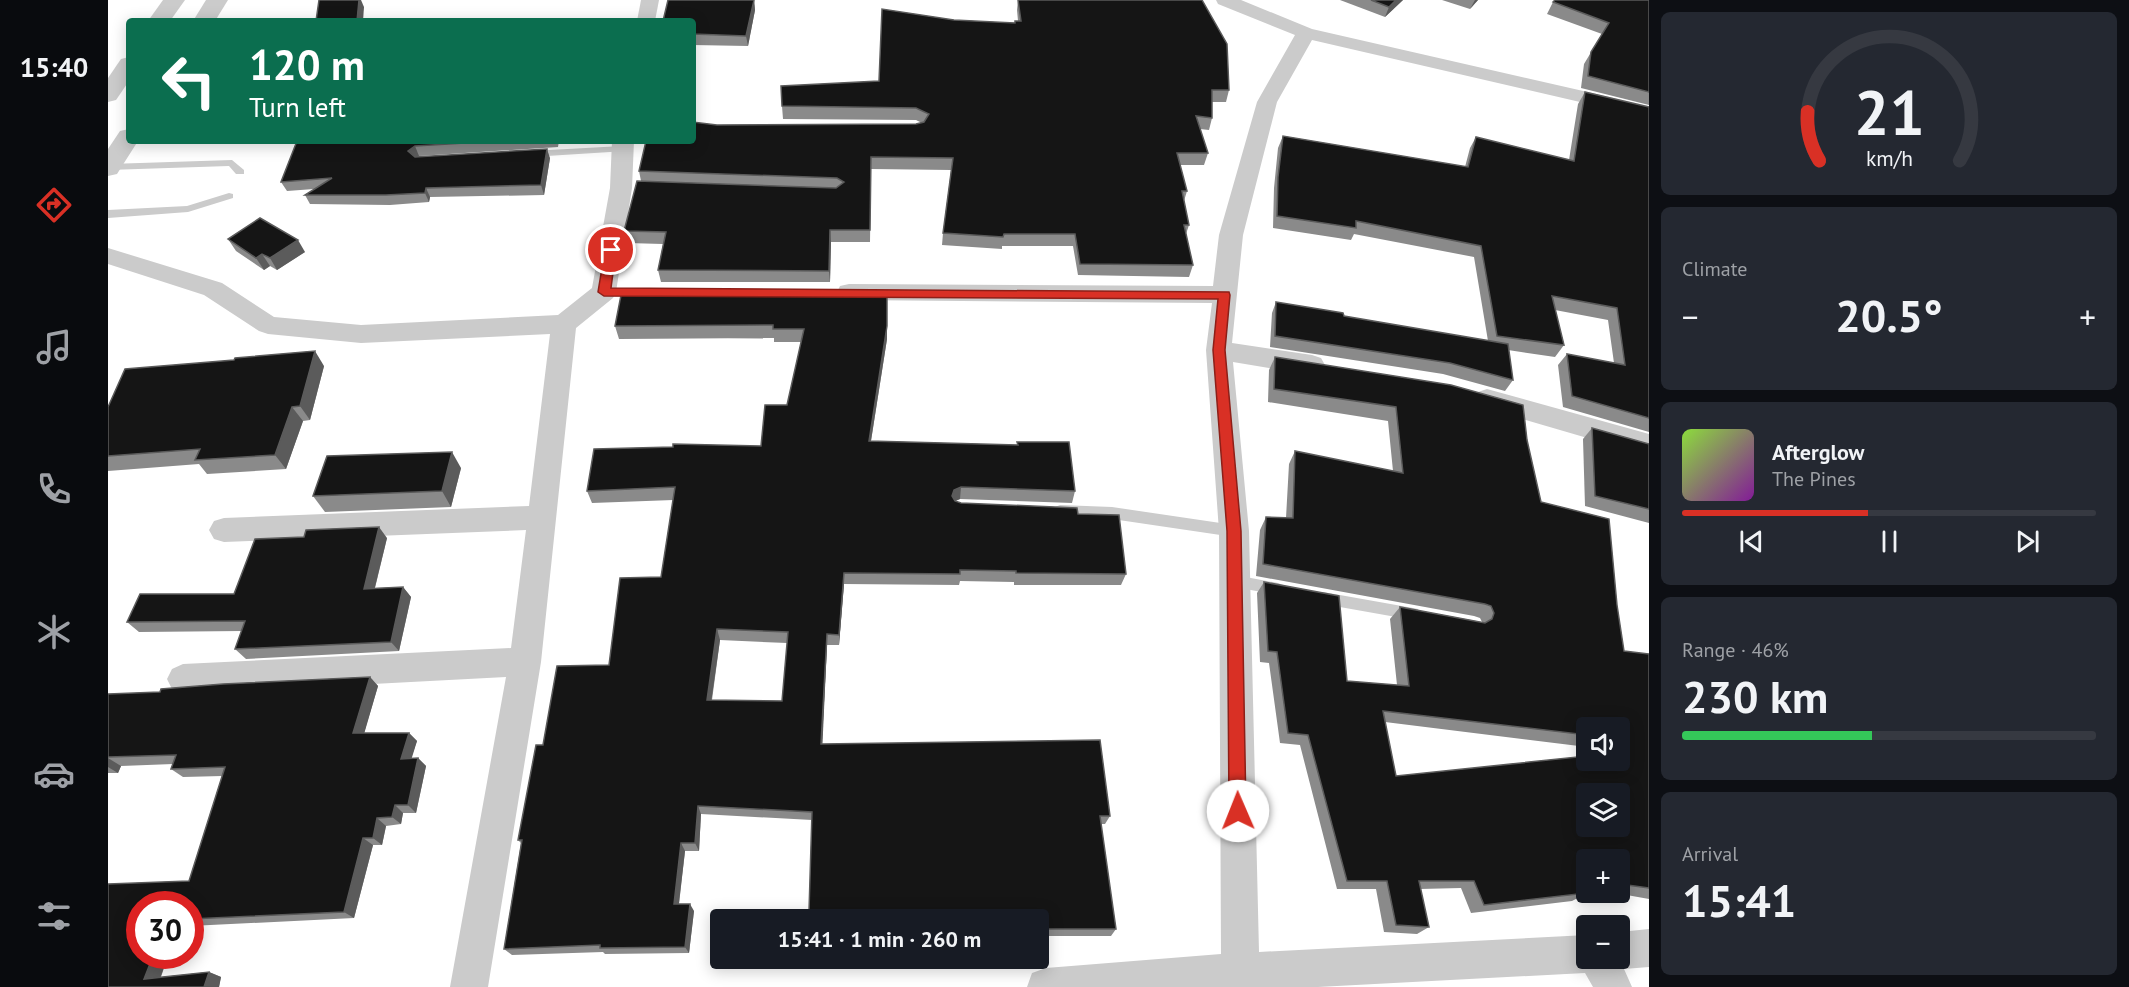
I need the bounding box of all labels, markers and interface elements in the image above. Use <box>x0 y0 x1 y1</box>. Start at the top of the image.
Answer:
text: 120 m <box>249 37 365 92</box>
icon: left <box>150 42 228 120</box>
text: 15:40 <box>20 50 88 84</box>
text: 21 <box>1854 71 1924 152</box>
text: Turn left <box>249 90 346 124</box>
text: km/h <box>1865 144 1912 172</box>
icon: directions <box>33 184 75 226</box>
pin <box>585 224 636 275</box>
icon: arrive <box>594 233 627 266</box>
text: Climate <box>1682 256 1748 282</box>
text: 20.5° <box>1835 286 1943 344</box>
text: − <box>1682 295 1699 338</box>
text: + <box>2079 295 2096 338</box>
icon: music <box>33 326 75 368</box>
text: Afterglow <box>1772 438 1864 466</box>
text: The Pines <box>1772 466 1856 492</box>
icon: phone <box>33 468 75 510</box>
icon: previous <box>1735 525 1768 558</box>
icon: pause <box>1873 525 1906 558</box>
icon: next <box>2011 525 2044 558</box>
icon: climate <box>33 611 75 653</box>
text: Range · 46% <box>1682 637 1789 663</box>
text: 230 km <box>1682 667 1828 725</box>
map controls <box>1576 717 1630 969</box>
button: sound <box>1576 717 1630 771</box>
icon: car <box>33 753 75 795</box>
position arrow <box>1206 779 1270 843</box>
button: layers <box>1576 783 1630 837</box>
text: Arrival <box>1682 841 1738 867</box>
button: + <box>1576 849 1630 903</box>
text: 15:41 <box>1682 871 1796 929</box>
speed limit sign: 30 <box>126 891 204 969</box>
icon: filters <box>33 895 75 937</box>
button: − <box>1576 915 1630 969</box>
text: 15:41 · 1 min · 260 m <box>778 925 981 953</box>

